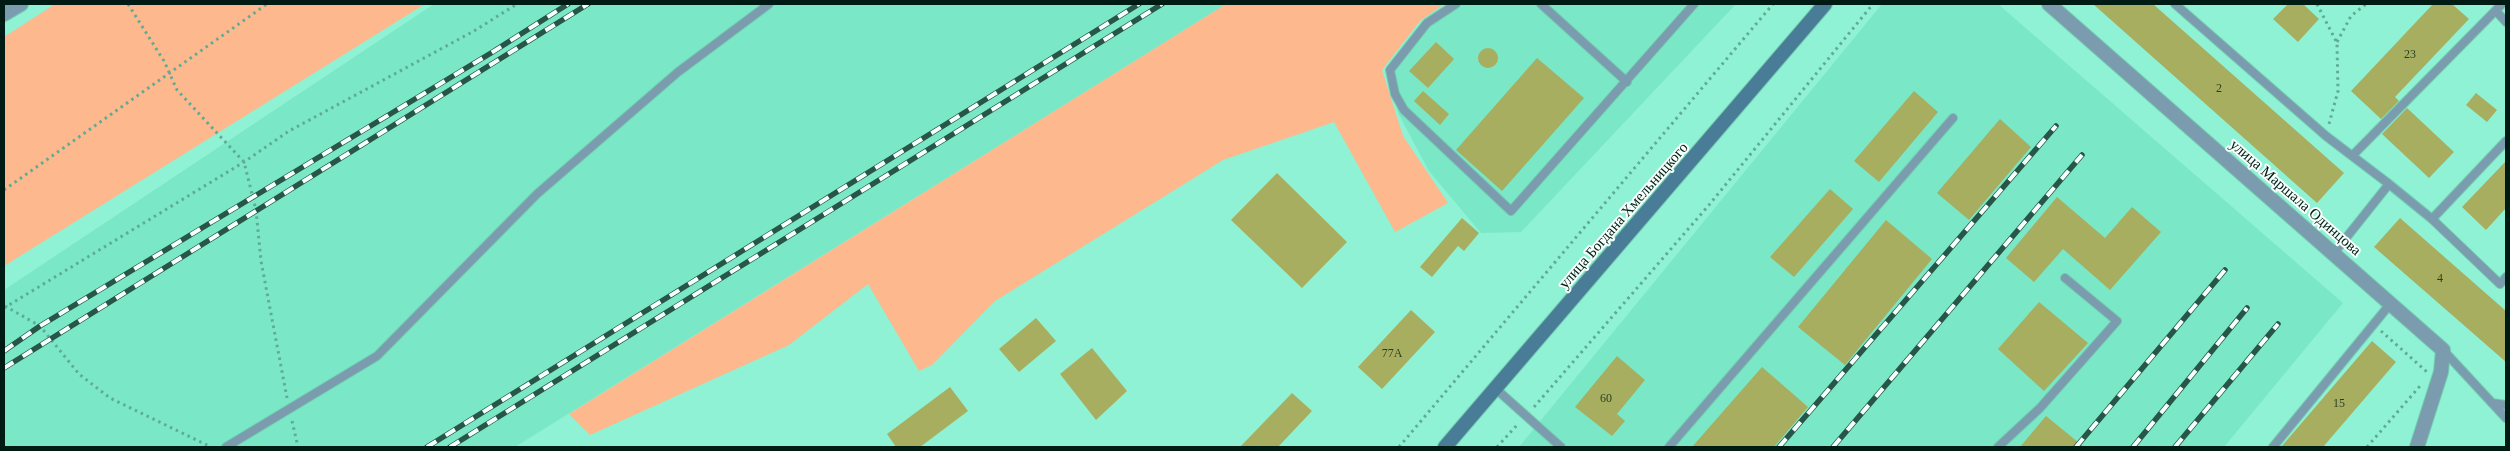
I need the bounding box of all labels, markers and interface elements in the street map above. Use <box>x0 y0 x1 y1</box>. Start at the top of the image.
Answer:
house number: 23 <box>2404 48 2416 62</box>
house number: 2 <box>2216 82 2222 96</box>
street label: улица Маршала Одинцова <box>2226 136 2364 260</box>
street label: улица Богдана Хмельницкого <box>1556 139 1692 293</box>
house number: 4 <box>2437 272 2443 286</box>
house number: 77А <box>1382 347 1402 361</box>
house number: 60 <box>1600 392 1612 406</box>
house number: 15 <box>2333 397 2345 411</box>

